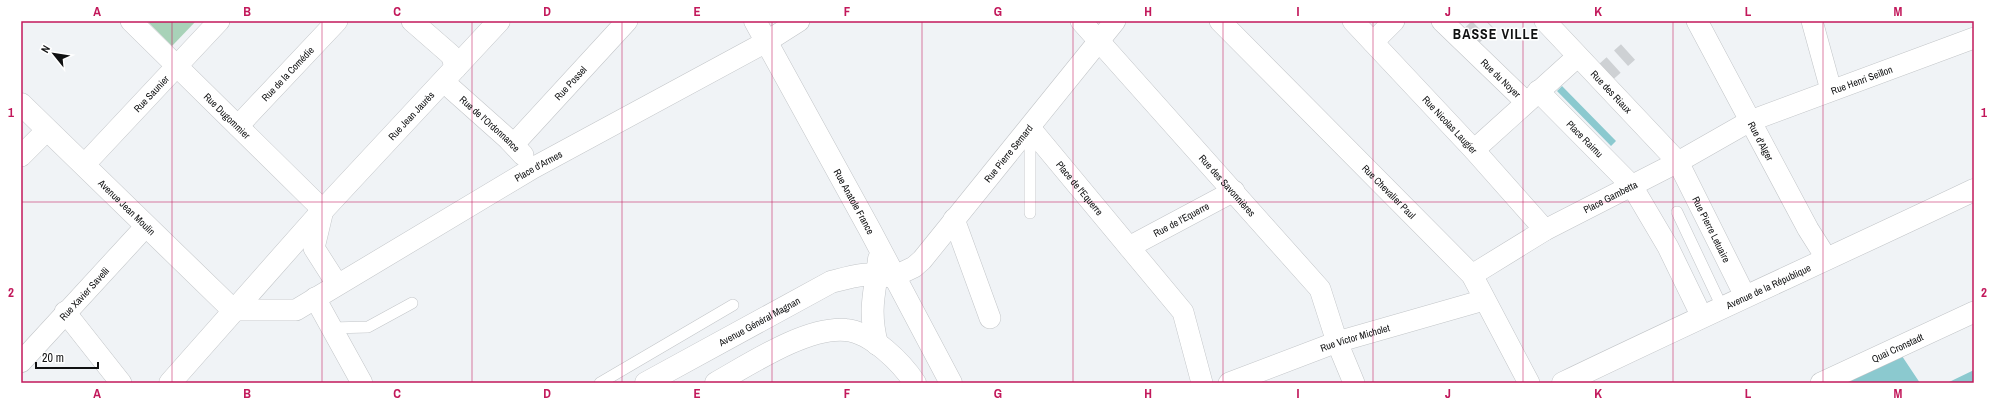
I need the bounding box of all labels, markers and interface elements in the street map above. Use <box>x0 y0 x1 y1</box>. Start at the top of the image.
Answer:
text: A <box>93 3 101 20</box>
text: B <box>243 3 251 20</box>
text: C <box>393 3 401 20</box>
text: D <box>543 3 551 20</box>
text: E <box>693 3 701 20</box>
text: F <box>844 3 851 20</box>
text: G <box>994 3 1002 20</box>
text: H <box>1144 3 1152 20</box>
text: I <box>1297 3 1300 20</box>
text: J <box>1445 3 1451 20</box>
text: K <box>1594 3 1602 20</box>
text: L <box>1745 3 1752 20</box>
text: M <box>1894 3 1903 20</box>
district label: BASSE VILLE <box>1453 25 1539 43</box>
north arrow <box>34 34 74 74</box>
text: N <box>38 43 53 55</box>
street label: Rue de la Comédie <box>258 43 317 104</box>
street label: Rue du Noyer <box>1478 56 1524 100</box>
street label: Rue Henri Seillon <box>1829 62 1894 97</box>
street label: Rue Possel <box>551 63 589 103</box>
street label: Rue des Riaux <box>1588 67 1636 116</box>
street label: Rue Saunier <box>131 72 172 115</box>
street label: Rue Jean Jaurès <box>385 88 437 143</box>
street label: Rue Dugommier <box>201 90 253 142</box>
street label: Rue de l'Ordonnance <box>457 93 523 155</box>
street label: Rue Nicolas Laugier <box>1420 93 1481 156</box>
text: 1 <box>8 104 14 121</box>
text: 1 <box>1981 104 1987 121</box>
street label: Place Raimu <box>1564 117 1606 160</box>
street label: Rue d'Alger <box>1745 119 1777 163</box>
street label: Rue Pierre Semard <box>981 122 1035 185</box>
street label: Place d'Armes <box>512 147 564 184</box>
street label: Rue des Savonnières <box>1196 151 1259 219</box>
street label: Place de l'Equerre <box>1054 158 1107 218</box>
street label: Rue Chevalier Paul <box>1359 162 1419 221</box>
street label: Rue Anatole France <box>831 167 878 237</box>
street label: Avenue Jean Moulin <box>95 176 158 238</box>
street label: Place Gambetta <box>1581 177 1640 216</box>
street label: Rue Pierre Letuaire <box>1690 194 1734 265</box>
street label: Rue de l'Equerre <box>1151 199 1212 239</box>
street label: Avenue de la République <box>1723 261 1813 312</box>
street label: Rue Xavier Savelli <box>56 264 112 323</box>
text: 2 <box>8 284 14 301</box>
text: 2 <box>1981 284 1987 301</box>
street label: Avenue Général Magnan <box>715 294 802 349</box>
street label: Rue Victor Micholet <box>1318 321 1392 354</box>
street label: Quai Cronstadt <box>1869 330 1926 365</box>
scale bar <box>36 344 98 370</box>
text: 20 m <box>42 350 64 366</box>
text: A <box>93 385 101 402</box>
text: B <box>243 385 251 402</box>
text: C <box>393 385 401 402</box>
text: D <box>543 385 551 402</box>
text: E <box>693 385 701 402</box>
text: F <box>844 385 851 402</box>
text: G <box>994 385 1002 402</box>
text: H <box>1144 385 1152 402</box>
text: I <box>1297 385 1300 402</box>
text: J <box>1445 385 1451 402</box>
text: K <box>1594 385 1602 402</box>
text: L <box>1745 385 1752 402</box>
text: M <box>1894 385 1903 402</box>

